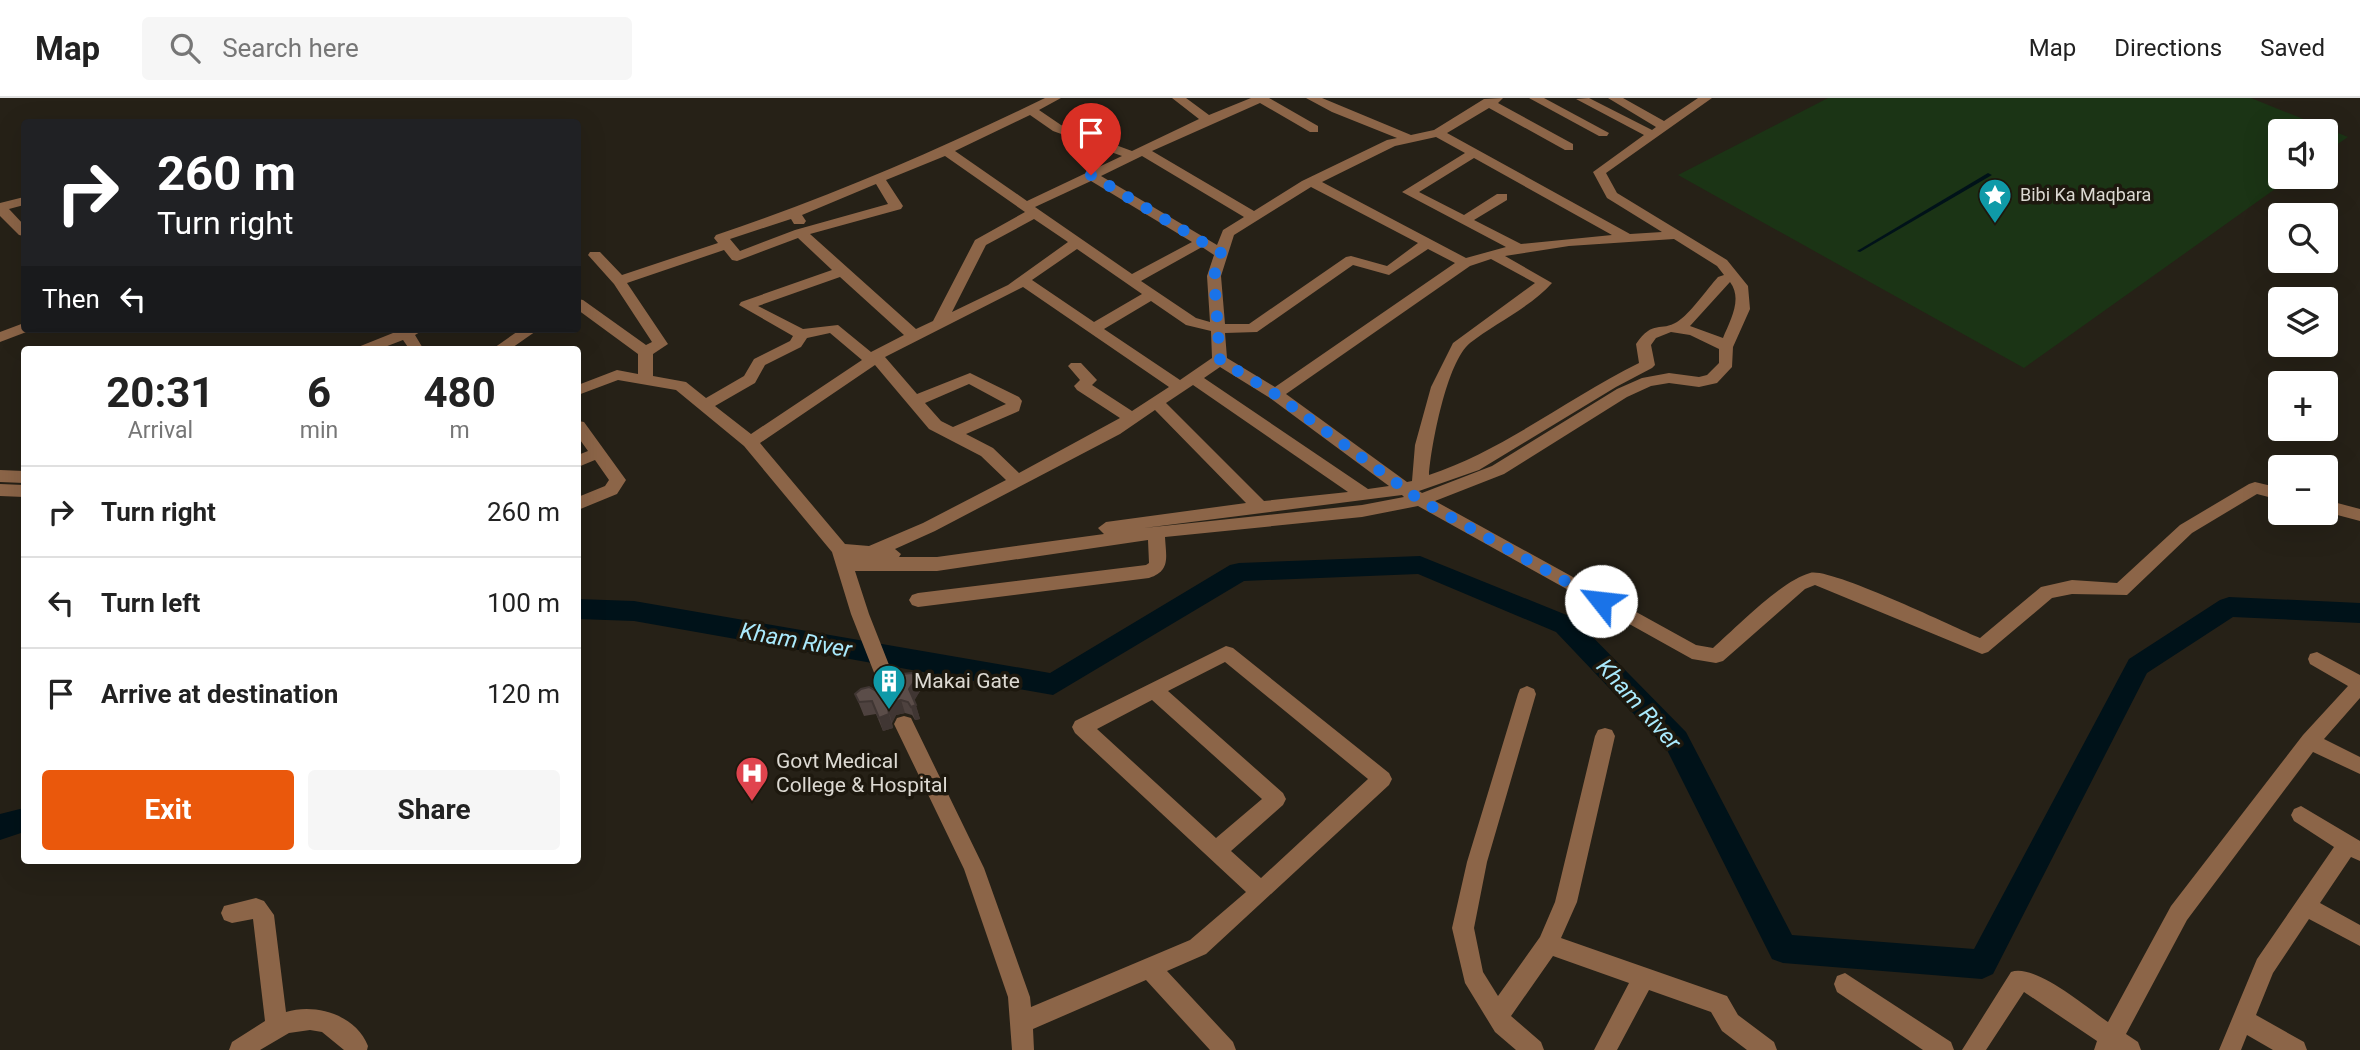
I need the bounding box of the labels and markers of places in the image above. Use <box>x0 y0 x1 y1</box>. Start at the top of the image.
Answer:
pin <box>1061 103 1121 175</box>
place icon: Bibi Ka Maqbara <box>1976 176 2014 225</box>
place label: Bibi Ka Maqbara <box>2020 184 2151 205</box>
building icon: Makai Gate <box>870 662 908 711</box>
place label: Makai Gate <box>914 669 1020 693</box>
place label: Govt Medical College & Hospital <box>776 749 948 797</box>
hospital icon: Govt Medical College & Hospital <box>733 754 771 803</box>

